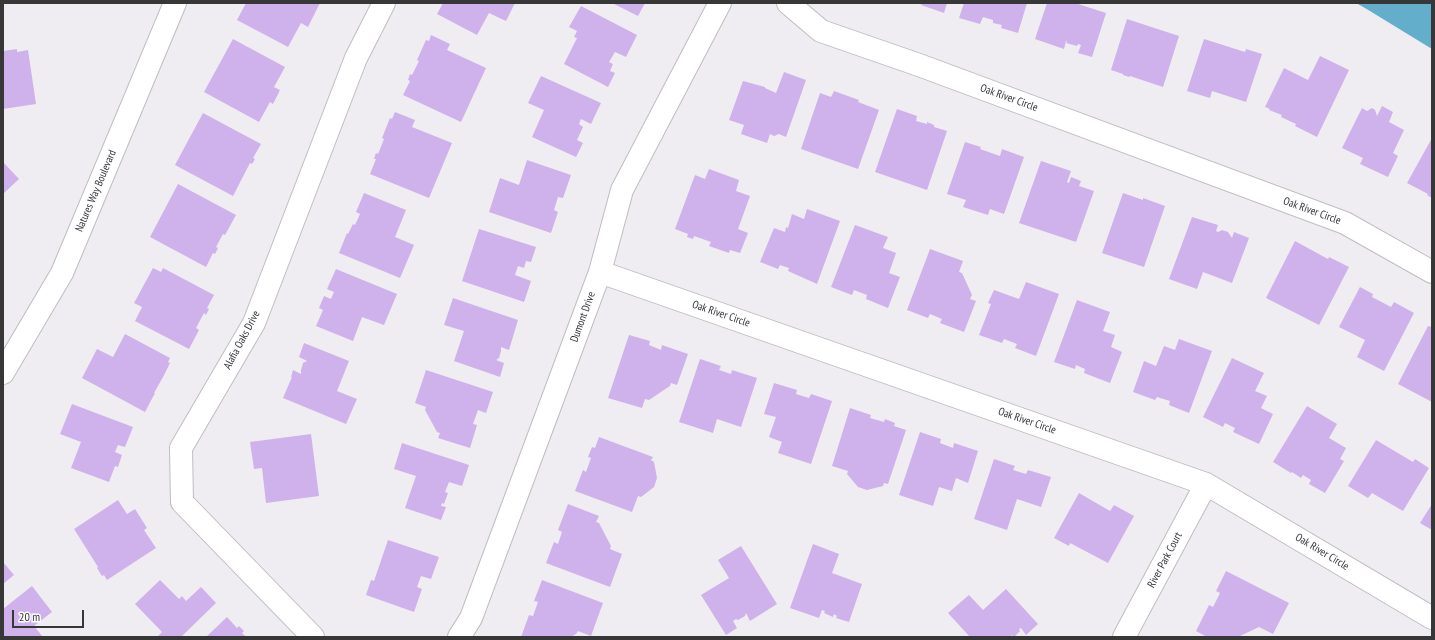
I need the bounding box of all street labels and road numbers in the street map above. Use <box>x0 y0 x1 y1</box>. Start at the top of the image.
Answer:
street label: Oak River Circle <box>978 81 1040 115</box>
street label: Natures Way Boulevard <box>73 148 119 234</box>
street label: Oak River Circle <box>1281 194 1343 228</box>
street label: Dumont Drive <box>568 290 598 344</box>
street label: Oak River Circle <box>690 298 752 330</box>
street label: Alafia Oaks Drive <box>221 308 263 372</box>
street label: Oak River Circle <box>996 405 1058 437</box>
street label: River Park Court <box>1145 530 1185 590</box>
street label: Oak River Circle <box>1293 531 1351 573</box>

